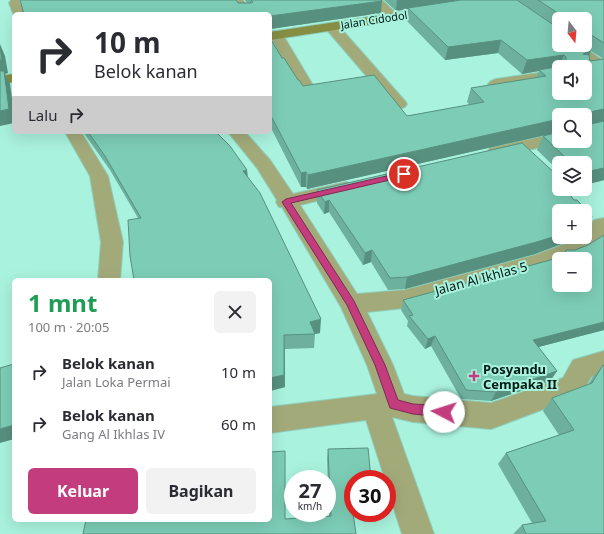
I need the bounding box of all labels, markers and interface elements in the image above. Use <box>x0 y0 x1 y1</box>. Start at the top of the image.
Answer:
street label: Jalan Cidodol <box>339 7 408 32</box>
north arrow <box>552 12 592 52</box>
map controls <box>552 12 592 292</box>
text: 10 m <box>94 23 161 61</box>
icon: right <box>28 28 80 80</box>
text: Belok kanan <box>94 59 198 83</box>
button: sound <box>552 60 592 100</box>
icon: right <box>65 104 87 126</box>
text: Lalu <box>28 105 57 125</box>
button: search <box>552 108 592 148</box>
button: layers <box>552 156 592 196</box>
pin <box>387 157 421 191</box>
icon: arrive <box>393 163 415 185</box>
button: + <box>552 204 592 244</box>
button: − <box>552 252 592 292</box>
street label: Jalan Al Ikhlas 5 <box>431 257 529 300</box>
text: 1 mnt <box>28 286 97 319</box>
button: close <box>214 291 256 333</box>
text: 100 m · 20:05 <box>28 318 109 336</box>
text: Belok kanan <box>62 353 155 373</box>
place label: Posyandu Cempaka II <box>483 360 557 393</box>
icon: right <box>28 361 50 383</box>
text: 10 m <box>221 362 256 382</box>
marker: Posyandu Cempaka II <box>468 370 480 382</box>
text: Jalan Loka Permai <box>62 373 171 391</box>
position arrow <box>423 391 465 433</box>
text: Belok kanan <box>62 405 155 425</box>
icon: right <box>28 413 50 435</box>
text: 60 m <box>221 414 256 434</box>
text: Gang Al Ikhlas IV <box>62 425 165 443</box>
button: Keluar <box>28 468 138 514</box>
button: Bagikan <box>146 468 256 514</box>
speed limit sign: 30 <box>344 470 396 522</box>
text: 27 <box>299 477 321 504</box>
text: km/h <box>298 499 322 513</box>

